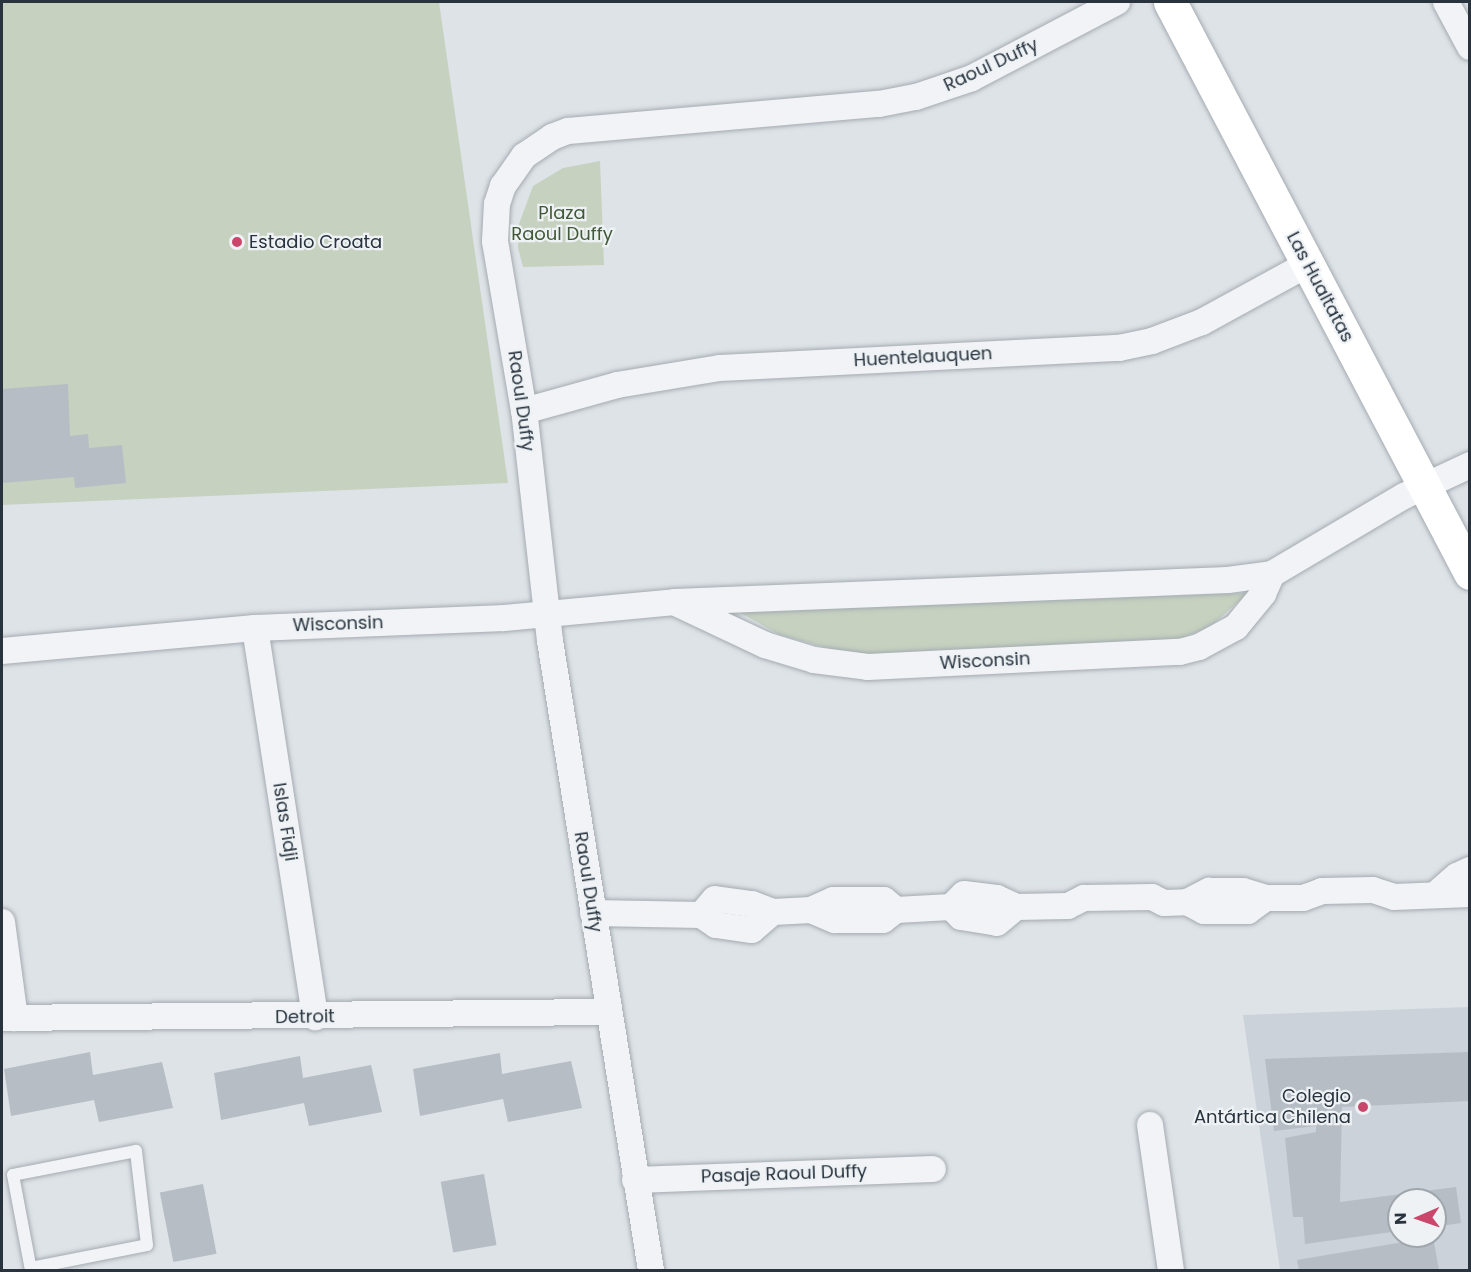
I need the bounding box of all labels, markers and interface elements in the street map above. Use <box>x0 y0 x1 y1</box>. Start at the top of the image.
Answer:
street label: Raoul Duffy <box>940 34 1042 96</box>
park label: Plaza Raoul Duffy <box>511 203 613 246</box>
street label: Las Hualtatas <box>1282 228 1358 346</box>
place label: Estadio Croata <box>249 231 382 253</box>
marker: Estadio Croata <box>230 235 244 249</box>
street label: Huentelauquen <box>853 343 993 371</box>
street label: Raoul Duffy <box>503 349 539 453</box>
street label: Wisconsin <box>292 612 384 636</box>
street label: Wisconsin <box>939 648 1031 674</box>
street label: Islas Fidji <box>268 781 302 863</box>
street label: Raoul Duffy <box>569 830 607 934</box>
street label: Detroit <box>275 1006 335 1028</box>
place label: Colegio Antártica Chilena <box>1194 1086 1351 1128</box>
marker: Colegio Antártica Chilena <box>1356 1100 1370 1114</box>
street label: Pasaje Raoul Duffy <box>701 1160 867 1188</box>
north arrow <box>1387 1188 1447 1248</box>
text: N <box>1389 1212 1412 1225</box>

